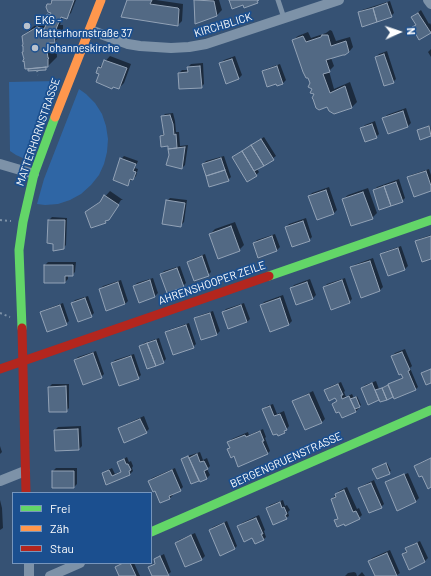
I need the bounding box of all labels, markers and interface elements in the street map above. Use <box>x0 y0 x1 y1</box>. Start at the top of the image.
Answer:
street label: KIRCHBLICK <box>193 10 253 40</box>
north arrow <box>379 12 419 52</box>
place label: EKG - Matterhornstraße 37 <box>35 13 132 39</box>
marker: EKG - Matterhornstraße 37 <box>22 21 32 31</box>
text: N <box>405 27 418 35</box>
place label: Johanneskirche <box>43 41 119 55</box>
marker: Johanneskirche <box>30 43 40 53</box>
street label: MATTERHORNSTRASSE <box>13 76 63 188</box>
street label: AHRENSHOOPER ZEILE <box>157 258 267 308</box>
street label: BERGENGRUENSTRASSE <box>228 429 344 491</box>
legend <box>12 492 152 564</box>
text: Frei <box>50 501 70 515</box>
text: Zäh <box>50 521 69 535</box>
text: Stau <box>50 541 74 555</box>

